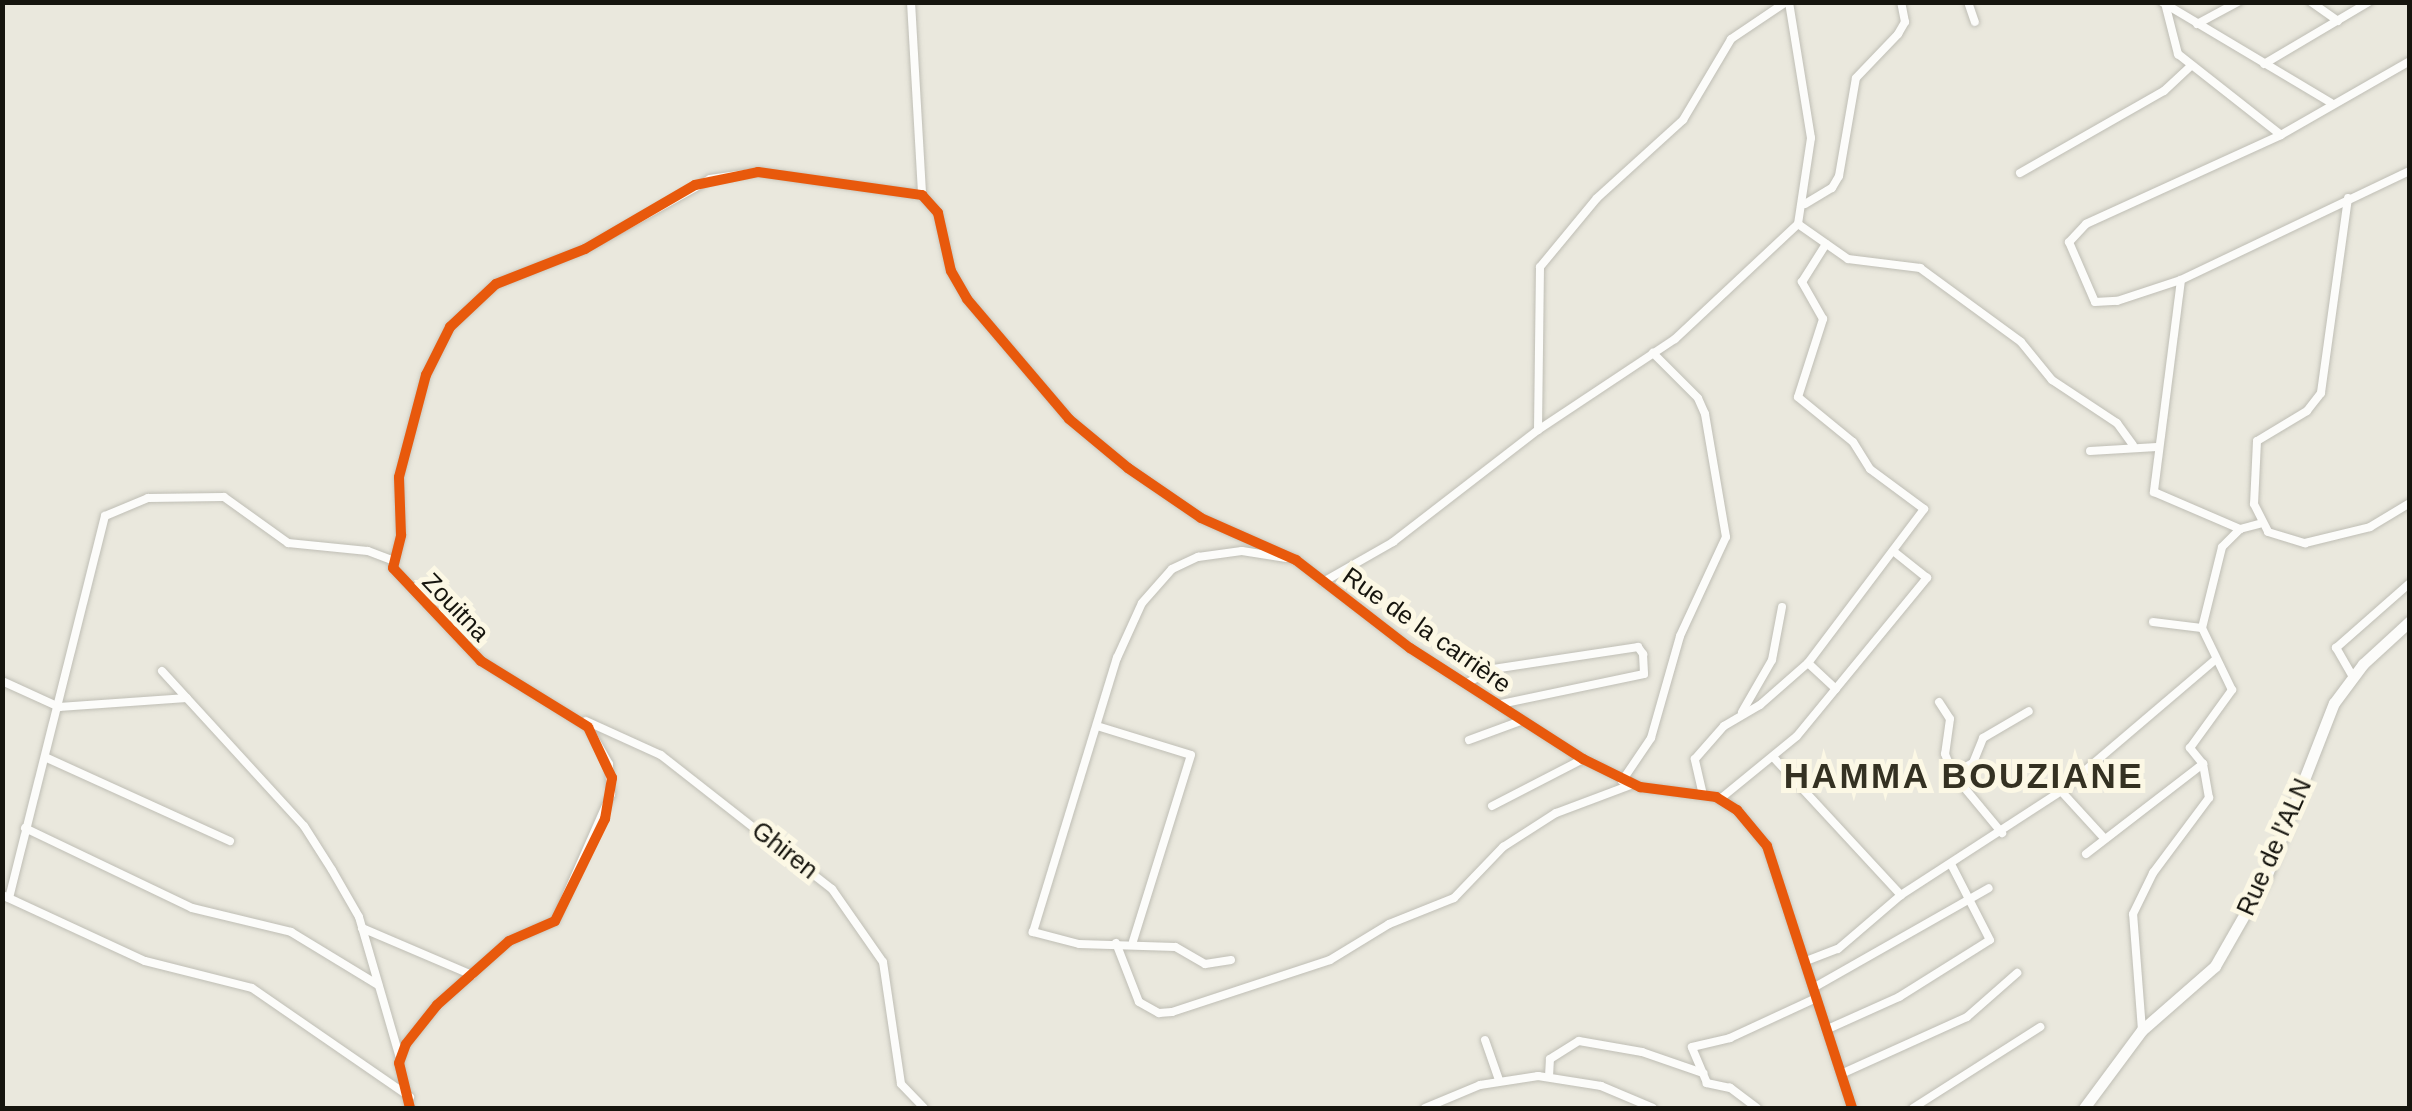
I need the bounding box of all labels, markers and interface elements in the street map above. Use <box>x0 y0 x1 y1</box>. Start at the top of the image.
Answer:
street label: Rue de la carrière <box>1337 561 1517 699</box>
street label: Zouitna <box>416 567 496 647</box>
district label: HAMMA BOUZIANE <box>1783 755 2145 797</box>
street label: Rue de l'ALN <box>2230 774 2318 920</box>
street label: Ghiren <box>746 815 824 885</box>

